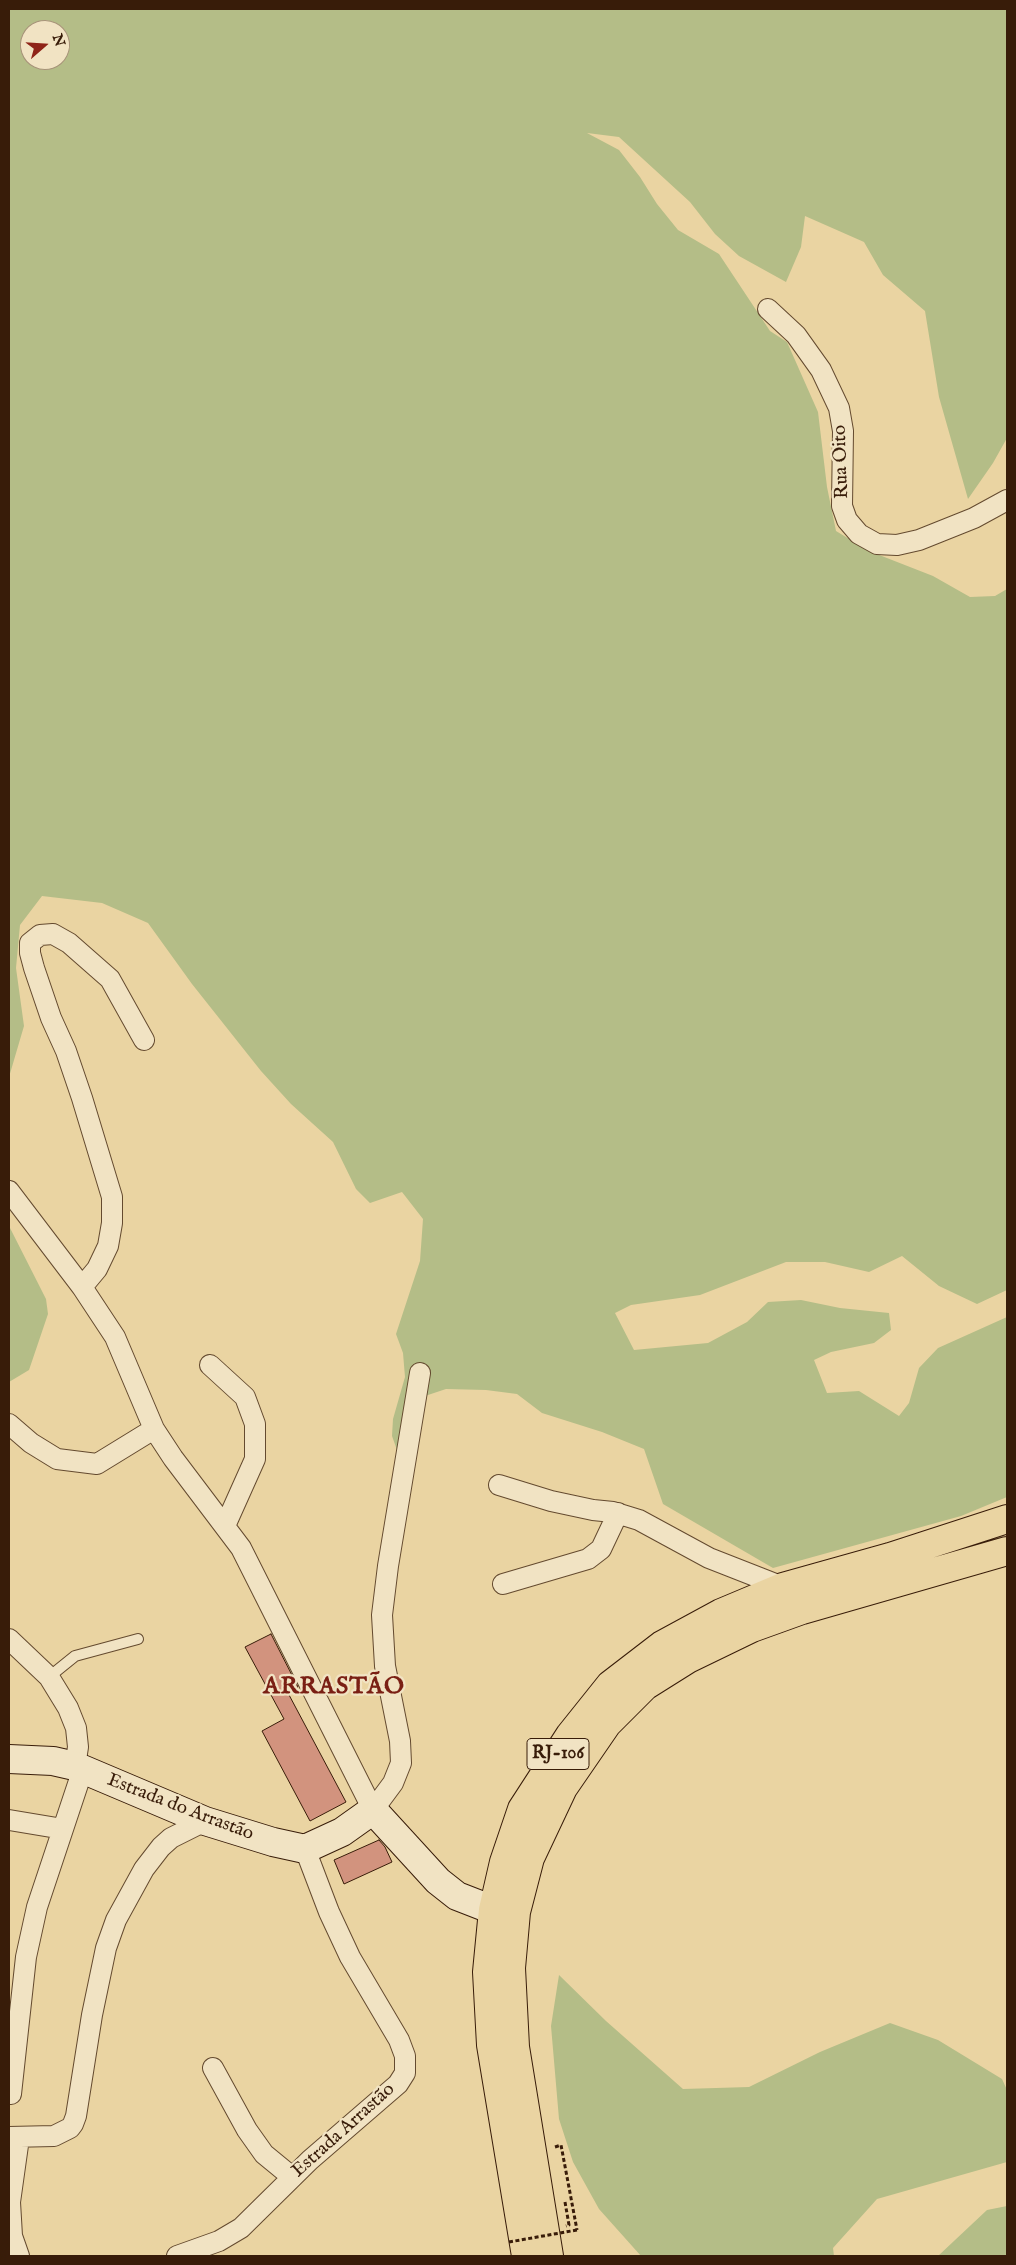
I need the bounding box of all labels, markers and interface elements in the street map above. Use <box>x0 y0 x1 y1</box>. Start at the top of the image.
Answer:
north arrow <box>20 20 70 70</box>
text: N <box>48 32 69 49</box>
street label: Rua Oito <box>829 425 855 499</box>
district label: ARRASTÃO <box>262 1674 406 1702</box>
road number: RJ-106 <box>527 1738 589 1770</box>
street label: Estrada do Arrastão <box>103 1770 257 1846</box>
street label: Estrada Arrastão <box>288 2079 400 2183</box>

